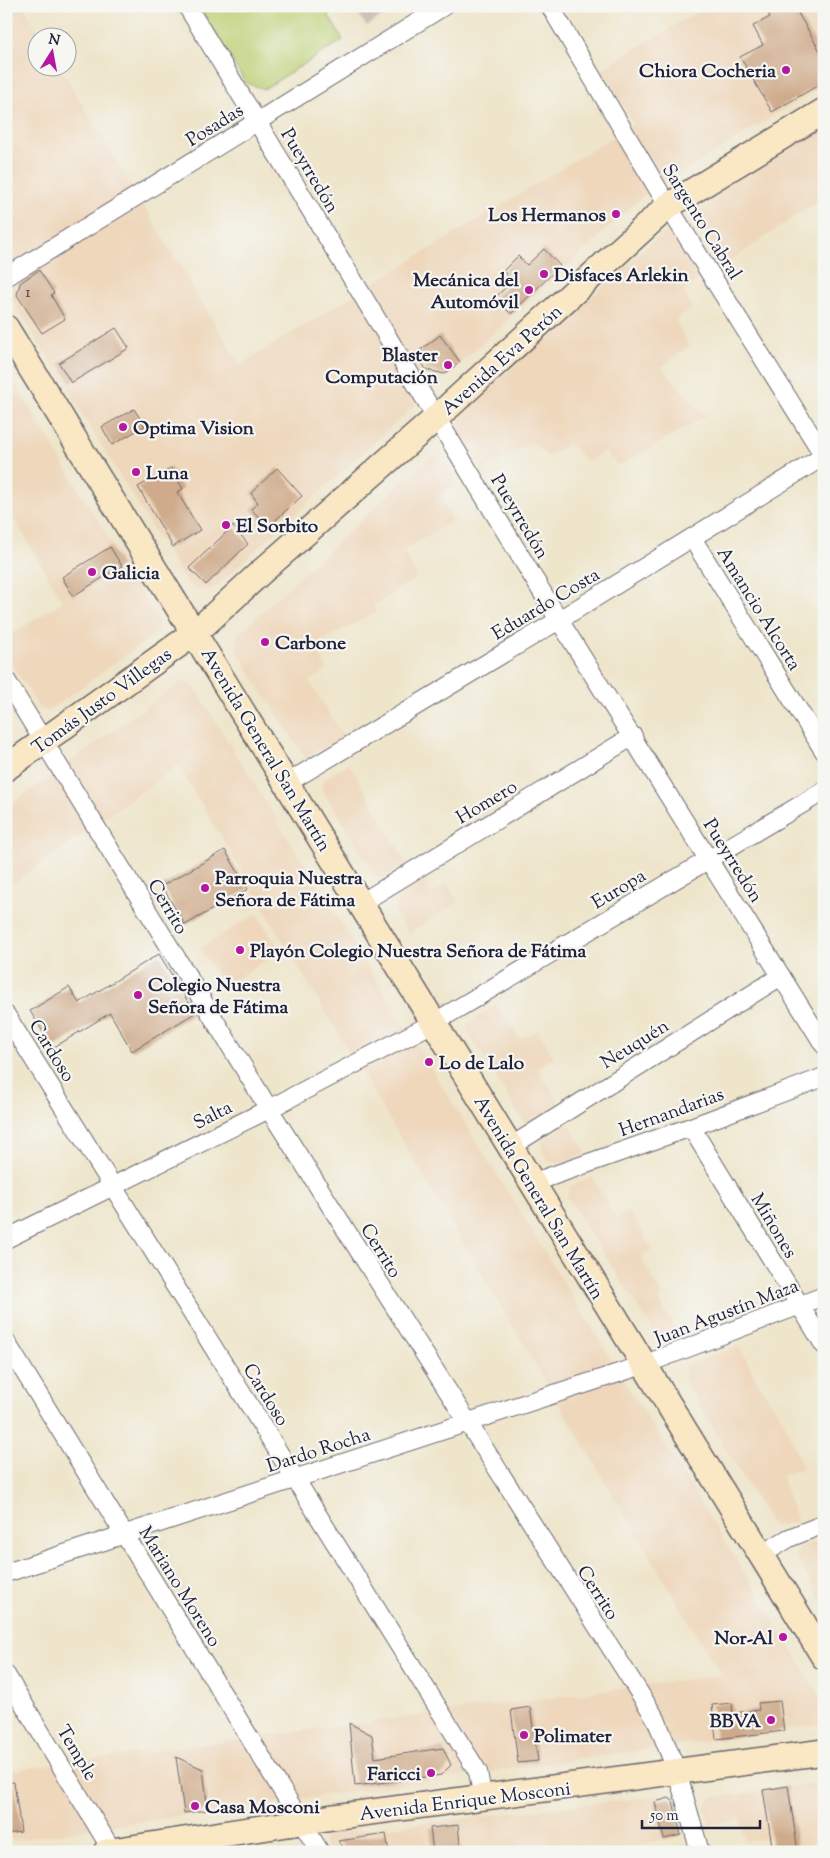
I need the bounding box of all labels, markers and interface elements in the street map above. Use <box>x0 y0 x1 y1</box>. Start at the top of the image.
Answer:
north arrow <box>28 28 78 78</box>
text: N <box>47 30 61 52</box>
place label: Chiora Cocheria <box>639 59 776 86</box>
marker: Chiora Cocheria <box>780 64 792 76</box>
street label: Posadas <box>181 98 249 154</box>
street label: Pueyrredón <box>273 124 345 219</box>
street label: Sargento Cabral <box>654 159 747 286</box>
place label: Los Hermanos <box>488 203 607 230</box>
marker: Los Hermanos <box>610 208 622 220</box>
place label: Disfaces Arlekin <box>554 263 690 290</box>
place label: Mecánica del Automóvil <box>413 268 520 317</box>
marker: Disfaces Arlekin <box>538 268 550 280</box>
house number: 1 <box>25 282 31 305</box>
marker: Mecánica del Automóvil <box>523 284 535 296</box>
street label: Avenida Eva Perón <box>436 299 569 423</box>
place label: Blaster Computación <box>325 343 439 392</box>
marker: Blaster Computación <box>442 359 454 371</box>
place label: Optima Vision <box>133 416 255 443</box>
marker: Optima Vision <box>117 421 129 433</box>
place label: Luna <box>146 461 189 488</box>
marker: Luna <box>130 466 142 478</box>
street label: Pueyrredón <box>483 470 555 565</box>
place label: El Sorbito <box>236 514 319 541</box>
marker: El Sorbito <box>220 519 232 531</box>
street label: Amancio Alcorta <box>709 542 807 677</box>
place label: Galicia <box>102 561 160 588</box>
street label: Eduardo Costa <box>487 562 606 648</box>
marker: Galicia <box>86 566 98 578</box>
place label: Carbone <box>275 631 346 658</box>
marker: Carbone <box>259 636 271 648</box>
street label: Tomás Justo Villegas <box>27 642 178 762</box>
street label: Avenida General San Martín <box>193 643 337 857</box>
street label: Homero <box>451 774 523 832</box>
street label: Pueyrredón <box>695 814 768 909</box>
street label: Europa <box>587 863 652 917</box>
place label: Parroquia Nuestra Señora de Fátima <box>215 866 363 915</box>
street label: Cerrito <box>140 875 194 940</box>
marker: Parroquia Nuestra Señora de Fátima <box>199 882 211 894</box>
place label: Playón Colegio Nuestra Señora de Fátima <box>250 939 587 966</box>
marker: Playón Colegio Nuestra Señora de Fátima <box>234 944 246 956</box>
place label: Colegio Nuestra Señora de Fátima <box>148 973 288 1022</box>
marker: Colegio Nuestra Señora de Fátima <box>132 989 144 1001</box>
street label: Neuquén <box>596 1013 675 1077</box>
street label: Cardoso <box>21 1015 81 1088</box>
place label: Lo de Lalo <box>439 1051 525 1078</box>
marker: Lo de Lalo <box>423 1056 435 1068</box>
street label: Hernandarias <box>616 1082 728 1145</box>
street label: Avenida General San Martín <box>466 1091 610 1305</box>
street label: Salta <box>189 1095 237 1137</box>
street label: Miñones <box>743 1189 803 1264</box>
street label: Cerrito <box>353 1219 407 1284</box>
street label: Juan Agustín Maza <box>650 1273 803 1354</box>
street label: Cardoso <box>235 1359 295 1432</box>
street label: Dardo Rocha <box>263 1422 374 1481</box>
street label: Mariano Moreno <box>131 1522 227 1653</box>
street label: Cerrito <box>569 1561 625 1626</box>
place label: Nor-Al <box>714 1626 774 1653</box>
marker: Nor-Al <box>777 1631 789 1643</box>
place label: BBVA <box>710 1709 762 1736</box>
marker: BBVA <box>765 1714 777 1726</box>
street label: Temple <box>49 1720 103 1786</box>
place label: Polimater <box>534 1724 613 1751</box>
marker: Polimater <box>518 1729 530 1741</box>
place label: Faricci <box>367 1762 422 1789</box>
marker: Faricci <box>425 1767 437 1779</box>
street label: Avenida Enrique Mosconi <box>358 1776 572 1829</box>
place label: Casa Mosconi <box>205 1795 320 1822</box>
scale bar <box>642 1798 760 1830</box>
marker: Casa Mosconi <box>189 1800 201 1812</box>
text: 50 m <box>649 1806 679 1827</box>

